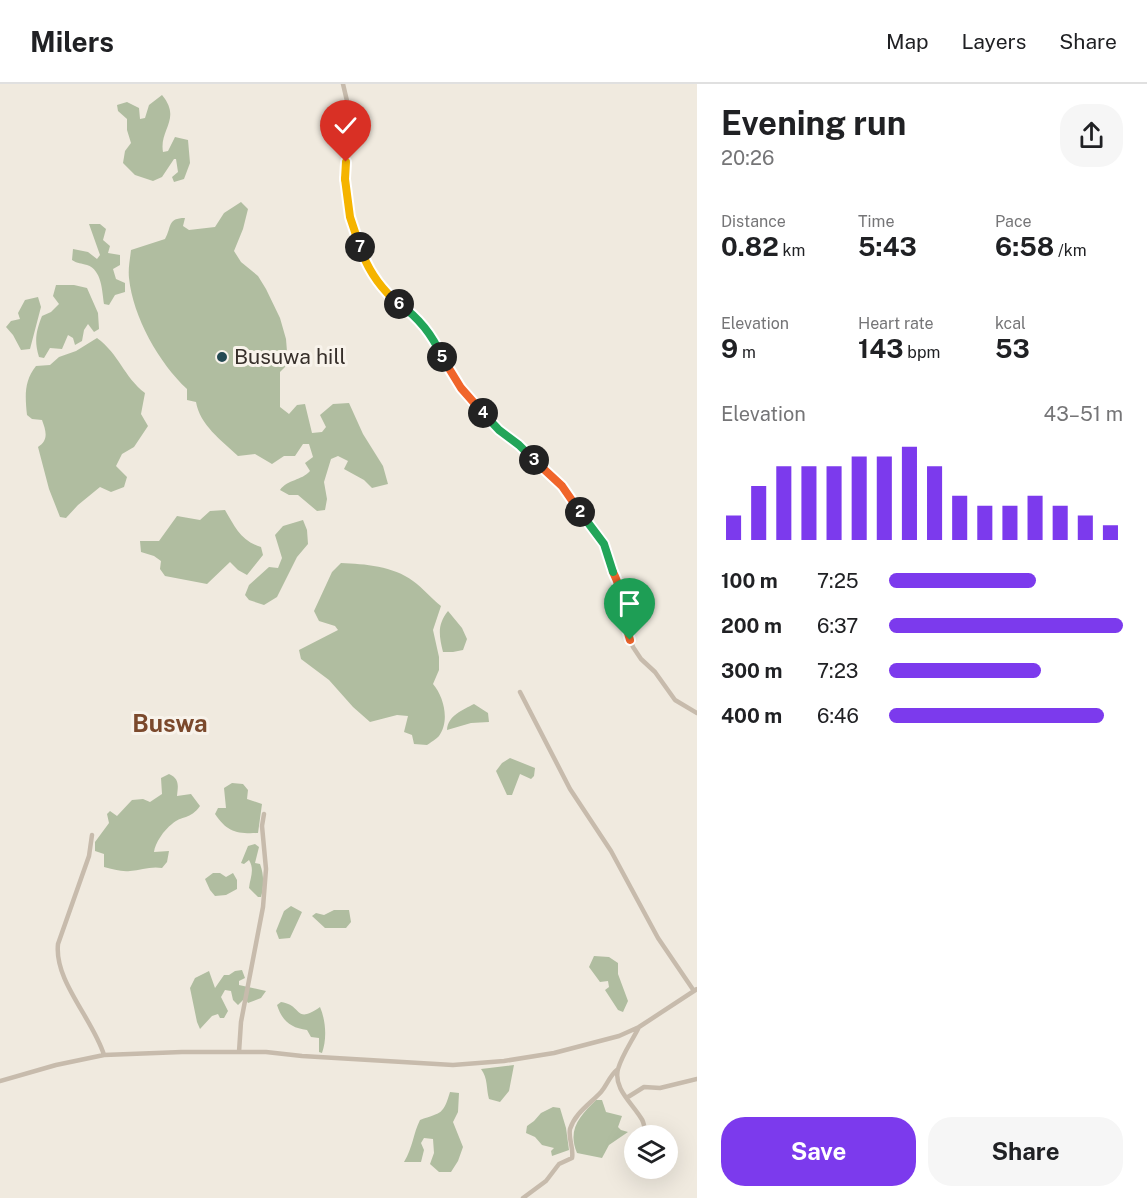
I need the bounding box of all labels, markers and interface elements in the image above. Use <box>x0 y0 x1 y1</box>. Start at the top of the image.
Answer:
text: Milers <box>30 25 114 58</box>
text: Map <box>886 29 929 54</box>
text: Layers <box>962 29 1026 54</box>
text: Share <box>1059 29 1117 54</box>
pin <box>320 100 371 162</box>
text: Evening run <box>721 104 906 142</box>
button: share <box>1060 104 1123 167</box>
icon: check <box>329 109 362 142</box>
text: 20:26 <box>721 146 774 170</box>
text: Distance <box>721 212 786 231</box>
text: Time <box>858 212 894 231</box>
text: Pace <box>995 212 1032 231</box>
text: 0.82 <box>721 231 779 262</box>
text: 5:43 <box>858 231 917 262</box>
text: 6:58 <box>995 231 1054 262</box>
pin: 7 <box>345 232 375 262</box>
text: 7 <box>355 237 365 256</box>
text: km <box>779 241 805 260</box>
text: /km <box>1054 241 1087 260</box>
pin: 6 <box>384 289 414 319</box>
text: 6 <box>394 294 404 313</box>
text: Elevation <box>721 314 789 333</box>
text: Heart rate <box>858 314 934 333</box>
text: kcal <box>995 314 1026 333</box>
text: 9 <box>721 333 738 364</box>
text: 143 <box>858 333 903 364</box>
text: 53 <box>995 333 1030 364</box>
pin: 5 <box>427 342 457 372</box>
text: m <box>738 343 756 362</box>
text: bpm <box>903 343 940 362</box>
place label: Busuwa hill <box>234 344 346 369</box>
text: 5 <box>437 347 447 366</box>
marker: Busuwa hill <box>215 350 229 364</box>
pin: 4 <box>468 398 498 428</box>
text: Elevation <box>721 402 806 426</box>
text: 43–51 m <box>1044 402 1123 426</box>
text: 4 <box>478 403 488 422</box>
pin: 3 <box>519 445 549 475</box>
text: 3 <box>529 450 539 469</box>
pin: 2 <box>565 497 595 527</box>
text: 2 <box>575 502 585 521</box>
text: 100 m <box>721 569 778 593</box>
text: 7:25 <box>817 569 859 593</box>
pin <box>604 578 655 640</box>
icon: arrive <box>613 587 646 620</box>
text: 200 m <box>721 614 782 638</box>
text: 6:37 <box>817 614 858 638</box>
text: 300 m <box>721 659 782 683</box>
text: 7:23 <box>817 659 858 683</box>
text: 400 m <box>721 704 782 728</box>
text: 6:46 <box>817 704 859 728</box>
district label: Buswa <box>132 709 208 737</box>
button: Save <box>721 1117 916 1186</box>
button: Share <box>928 1117 1123 1186</box>
map controls <box>624 1125 678 1179</box>
button: layers <box>624 1125 678 1179</box>

